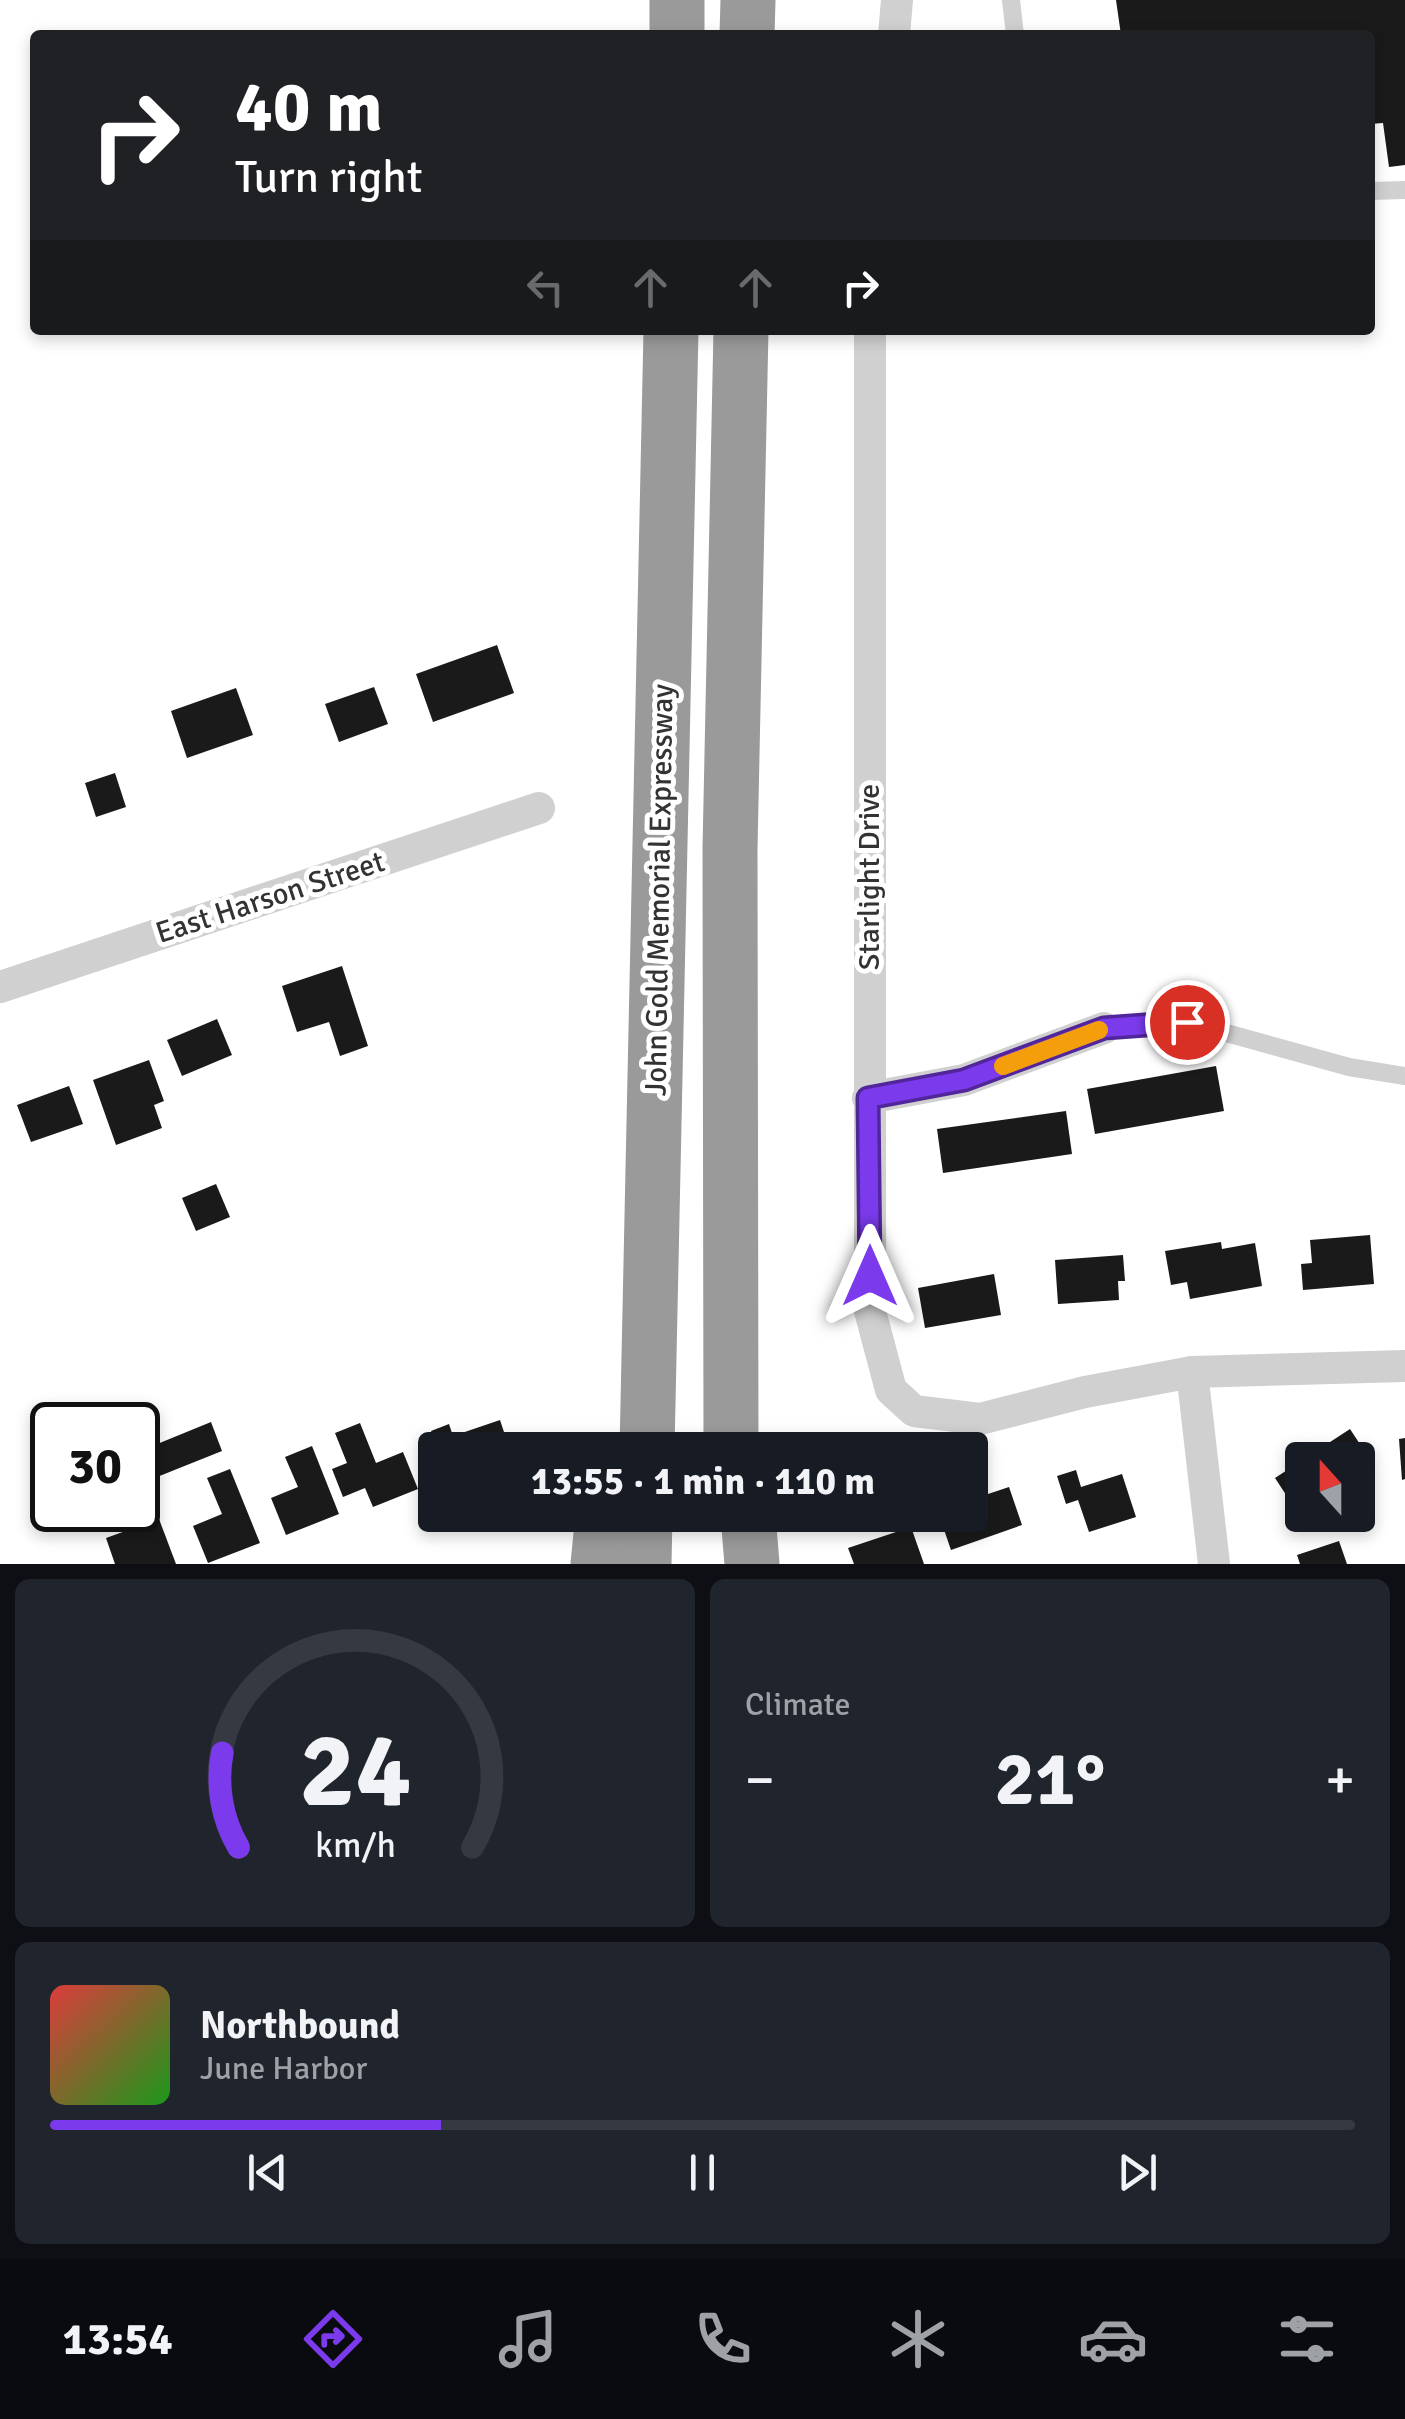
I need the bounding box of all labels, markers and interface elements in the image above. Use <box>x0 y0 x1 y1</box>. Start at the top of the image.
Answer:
text: 40 m <box>235 64 383 150</box>
icon: right <box>70 70 200 200</box>
text: Turn right <box>235 150 423 205</box>
icon: left <box>518 260 573 315</box>
icon: ahead <box>623 260 678 315</box>
icon: ahead <box>728 260 783 315</box>
icon: right <box>833 260 888 315</box>
street label: John Gold Memorial Expressway <box>637 684 682 1096</box>
street label: Starlight Drive <box>851 784 888 970</box>
street label: East Harson Street <box>151 843 389 952</box>
pin <box>1145 980 1230 1065</box>
icon: arrive <box>1160 995 1215 1050</box>
position arrow <box>818 1224 922 1328</box>
speed limit sign: 30 <box>30 1402 160 1532</box>
north arrow <box>1285 1442 1375 1532</box>
map controls <box>1285 1442 1375 1532</box>
text: 13:55 · 1 min · 110 m <box>531 1458 875 1505</box>
text: Climate <box>745 1685 851 1724</box>
text: 24 <box>299 1707 411 1835</box>
text: 21° <box>995 1733 1106 1826</box>
text: − <box>745 1746 775 1814</box>
text: + <box>1325 1746 1355 1814</box>
text: km/h <box>315 1823 395 1867</box>
text: Northbound <box>200 2002 400 2049</box>
text: June Harbor <box>200 2049 367 2088</box>
icon: previous <box>240 2145 295 2200</box>
icon: pause <box>675 2145 730 2200</box>
icon: next <box>1110 2145 1165 2200</box>
icon: directions <box>298 2304 368 2374</box>
icon: music <box>493 2304 563 2374</box>
icon: phone <box>688 2304 758 2374</box>
icon: climate <box>883 2304 953 2374</box>
icon: car <box>1078 2304 1148 2374</box>
icon: filters <box>1272 2304 1342 2374</box>
text: 13:54 <box>62 2312 173 2367</box>

